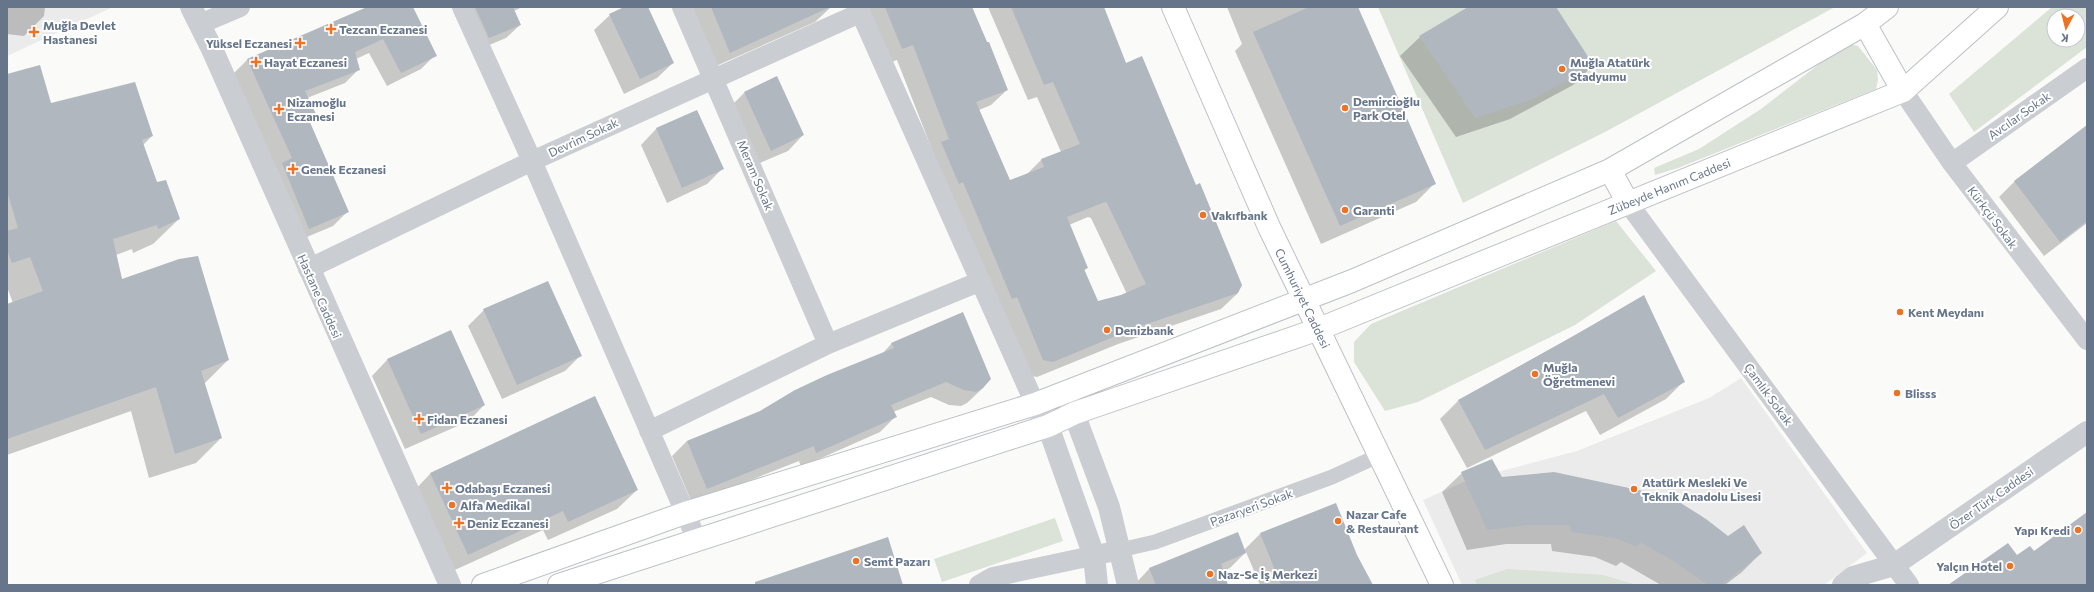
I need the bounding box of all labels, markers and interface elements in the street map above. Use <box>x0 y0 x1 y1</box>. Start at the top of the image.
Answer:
north arrow <box>2046 8 2086 48</box>
place label: Muğla Devlet Hastanesi <box>43 18 116 46</box>
place label: Tezcan Eczanesi <box>339 22 427 36</box>
marker: Tezcan Eczanesi <box>326 24 336 34</box>
marker: Muğla Devlet Hastanesi <box>28 26 40 38</box>
text: K <box>2060 31 2069 45</box>
place label: Yüksel Eczanesi <box>206 36 292 50</box>
marker: Yüksel Eczanesi <box>295 38 305 48</box>
place label: Hayat Eczanesi <box>264 55 347 69</box>
place label: Muğla Atatürk Stadyumu <box>1570 55 1650 83</box>
marker: Hayat Eczanesi <box>251 57 261 67</box>
marker: Muğla Atatürk Stadyumu <box>1557 64 1567 74</box>
street label: Avcılar Sokak <box>1985 88 2053 142</box>
place label: Demircioğlu Park Otel <box>1353 94 1420 122</box>
place label: Nizamoğlu Eczanesi <box>287 95 346 123</box>
marker: Demircioğlu Park Otel <box>1340 103 1350 113</box>
marker: Nizamoğlu Eczanesi <box>274 104 284 114</box>
street label: Devrim Sokak <box>546 115 621 159</box>
street label: Meram Sokak <box>735 138 777 213</box>
street label: Zübeyde Hanım Caddesi <box>1606 155 1732 217</box>
place label: Genek Eczanesi <box>301 162 386 176</box>
marker: Genek Eczanesi <box>288 164 298 174</box>
street label: Kürkçü Sokak <box>1965 183 2021 251</box>
place label: Garanti <box>1353 203 1395 217</box>
marker: Garanti <box>1340 205 1350 215</box>
place label: Vakıfbank <box>1211 208 1268 222</box>
marker: Vakıfbank <box>1198 210 1208 220</box>
street label: Cumhuriyet Caddesi <box>1273 246 1333 350</box>
street label: Hastane Caddesi <box>295 252 345 340</box>
place label: Kent Meydanı <box>1908 305 1984 319</box>
marker: Kent Meydanı <box>1895 307 1905 317</box>
place label: Denizbank <box>1115 323 1174 337</box>
marker: Denizbank <box>1102 325 1112 335</box>
place label: Muğla Öğretmenevi <box>1543 360 1615 388</box>
street label: Çamlık Sokak <box>1742 360 1797 428</box>
marker: Muğla Öğretmenevi <box>1530 369 1540 379</box>
place label: Blisss <box>1905 386 1937 400</box>
marker: Blisss <box>1892 388 1902 398</box>
place label: Fidan Eczanesi <box>427 412 508 426</box>
marker: Fidan Eczanesi <box>414 414 424 424</box>
street label: Özer Türk Caddesi <box>1946 464 2036 532</box>
place label: Atatürk Mesleki Ve Teknik Anadolu Lisesi <box>1642 475 1761 503</box>
place label: Odabaşı Eczanesi <box>455 481 550 495</box>
marker: Odabaşı Eczanesi <box>442 483 452 493</box>
marker: Atatürk Mesleki Ve Teknik Anadolu Lisesi <box>1629 484 1639 494</box>
street label: Pazaryeri Sokak <box>1208 485 1295 528</box>
place label: Alfa Medikal <box>460 498 530 512</box>
marker: Alfa Medikal <box>447 500 457 510</box>
place label: Nazar Cafe & Restaurant <box>1346 507 1419 535</box>
place label: Deniz Eczanesi <box>467 516 549 530</box>
marker: Nazar Cafe & Restaurant <box>1333 516 1343 526</box>
marker: Deniz Eczanesi <box>454 518 464 528</box>
place label: Yapı Kredi <box>2014 523 2070 537</box>
marker: Yapı Kredi <box>2073 525 2083 535</box>
place label: Semt Pazarı <box>864 554 930 568</box>
marker: Semt Pazarı <box>851 556 861 566</box>
place label: Yalçın Hotel <box>1936 559 2002 573</box>
marker: Yalçın Hotel <box>2005 561 2015 571</box>
place label: Naz-Se İş Merkezi <box>1218 567 1317 581</box>
marker: Naz-Se İş Merkezi <box>1205 569 1215 579</box>

